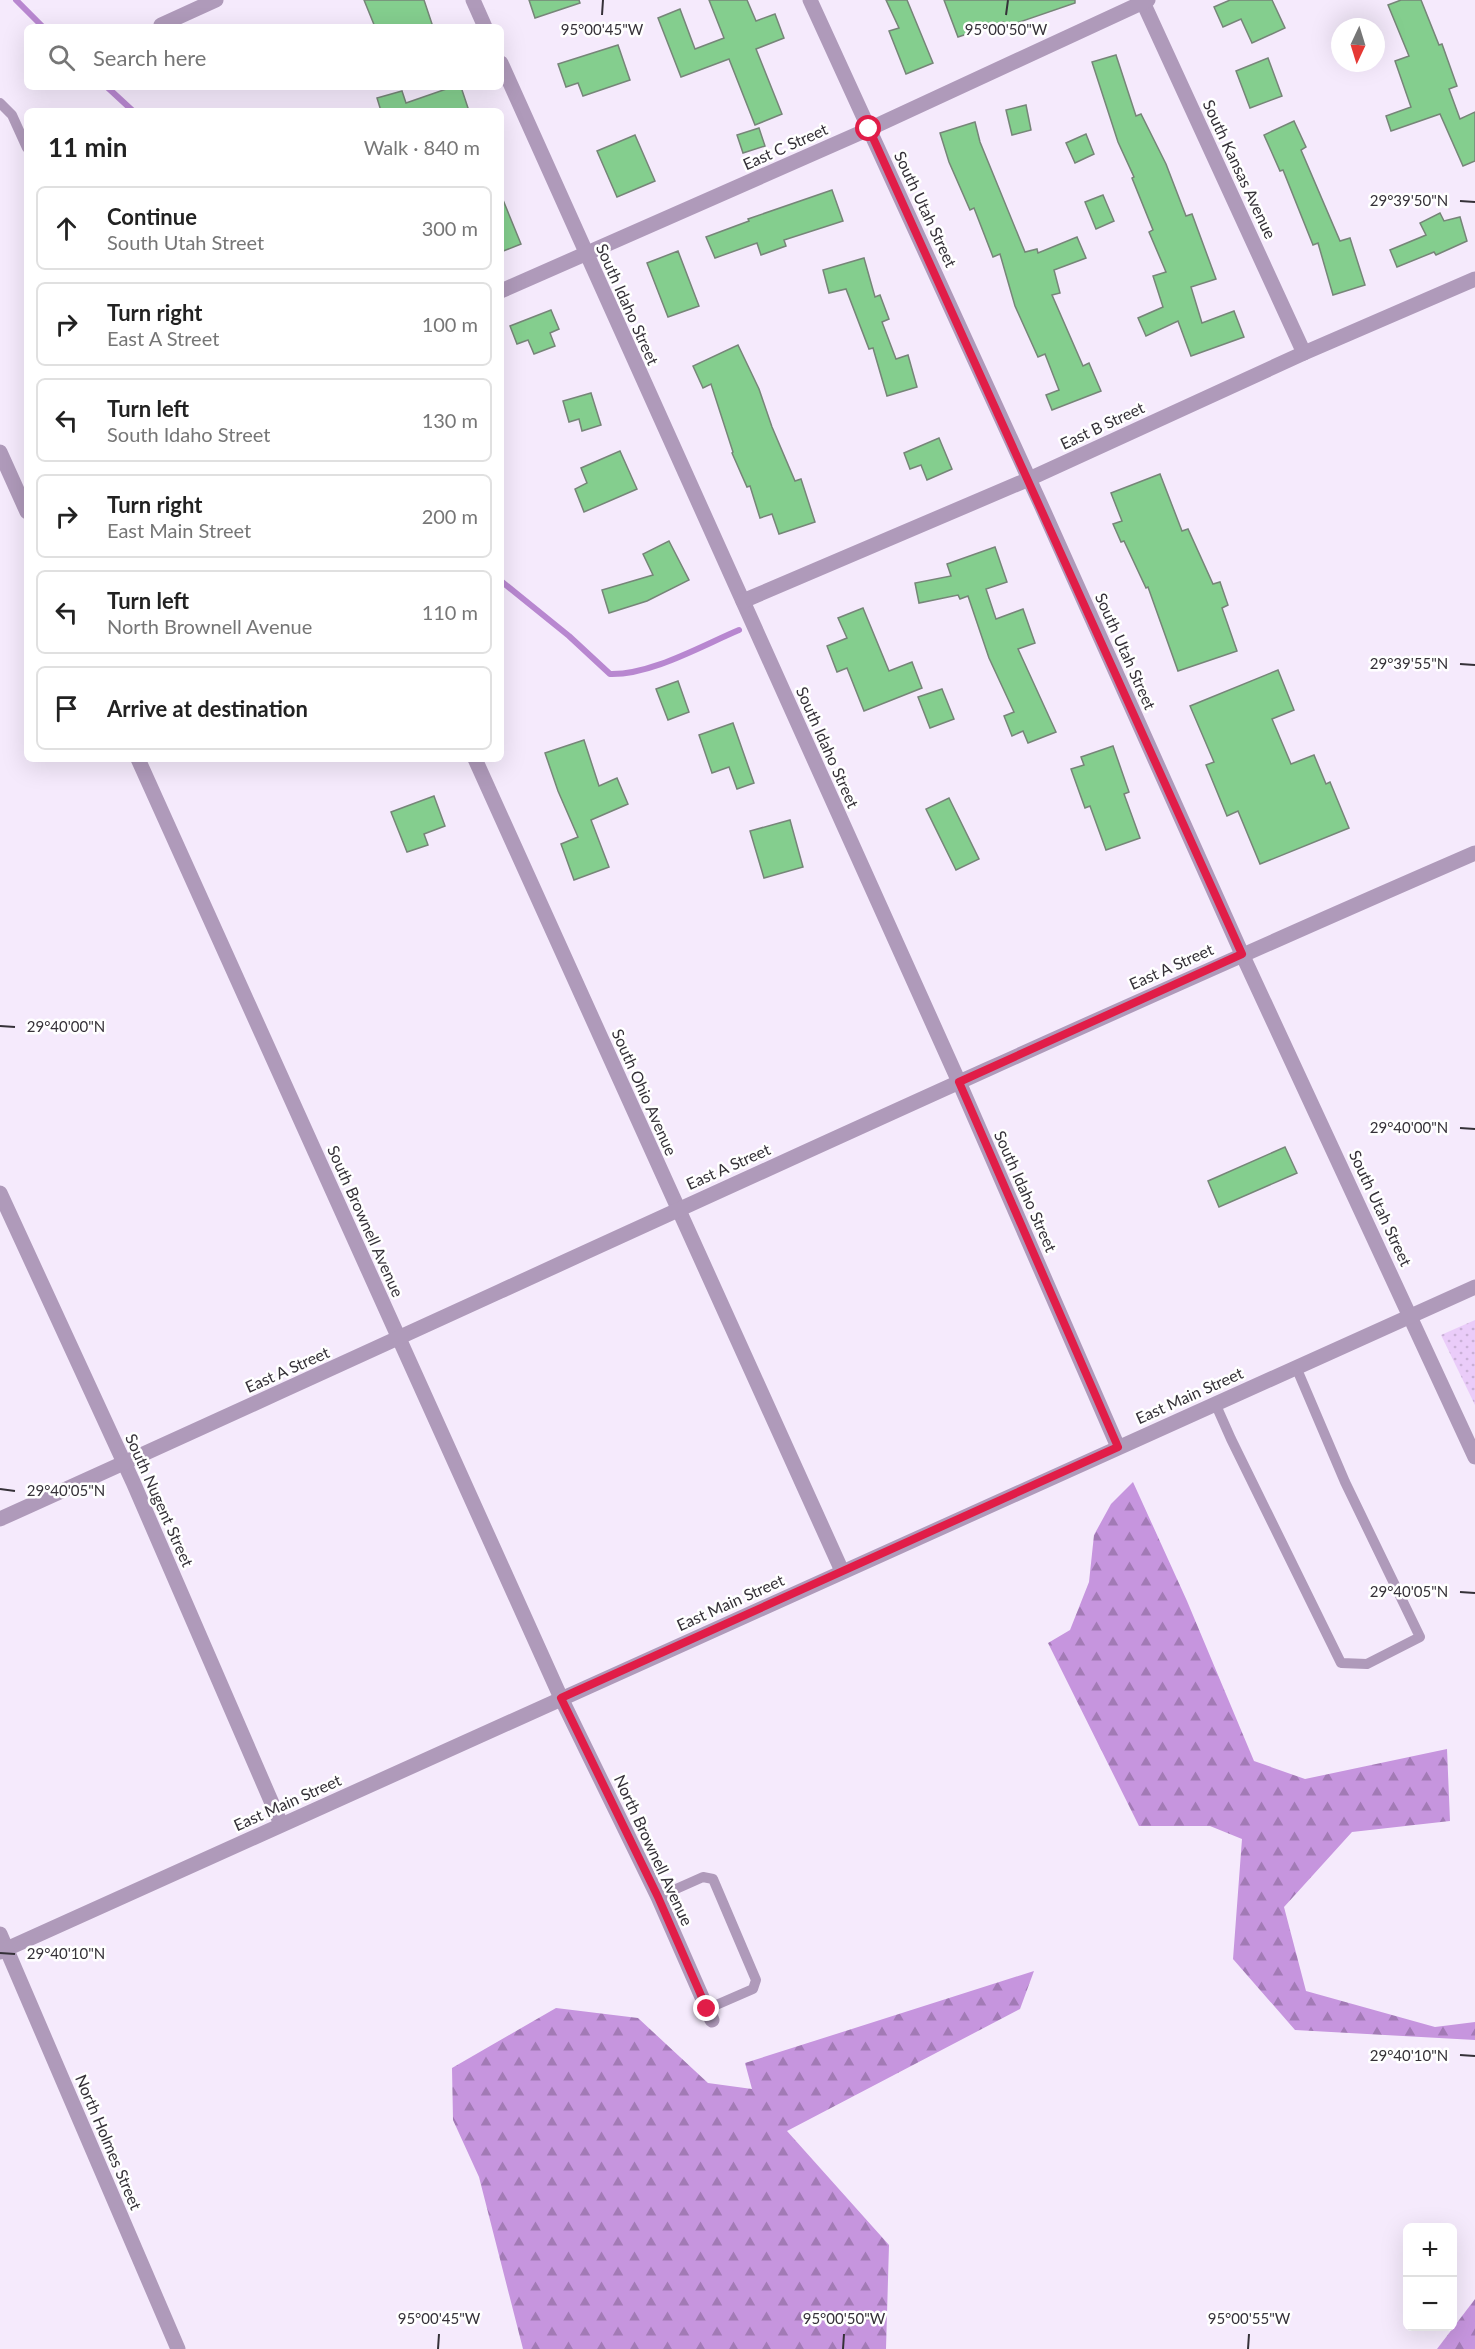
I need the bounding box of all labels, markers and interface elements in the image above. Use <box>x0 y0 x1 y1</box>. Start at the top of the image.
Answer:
north arrow <box>1331 18 1385 72</box>
text: 95°00'45"W <box>561 20 644 38</box>
text: 95°00'50"W <box>965 20 1048 38</box>
search box <box>24 24 504 90</box>
icon: search <box>45 41 78 74</box>
text: Search here <box>93 44 206 71</box>
street label: South Kansas Avenue <box>1199 96 1281 242</box>
route start <box>855 115 881 141</box>
street label: East C Street <box>740 119 831 173</box>
text: 11 min <box>48 131 128 163</box>
text: Walk · 840 m <box>364 135 480 159</box>
street label: South Utah Street <box>891 148 961 270</box>
text: 29°39'50"N <box>1370 191 1448 209</box>
text: Continue <box>107 203 197 230</box>
icon: ahead <box>50 212 83 245</box>
text: 300 m <box>422 216 478 240</box>
text: South Utah Street <box>107 230 264 254</box>
street label: South Idaho Street <box>593 240 663 368</box>
text: Turn right <box>107 299 202 326</box>
icon: right <box>50 308 83 341</box>
text: 100 m <box>422 312 478 336</box>
text: East A Street <box>107 326 219 350</box>
text: Turn left <box>107 395 189 422</box>
street label: East B Street <box>1057 397 1147 453</box>
icon: left <box>50 404 83 437</box>
text: 130 m <box>422 408 478 432</box>
text: South Idaho Street <box>107 422 270 446</box>
text: Turn right <box>107 491 202 518</box>
icon: right <box>50 500 83 533</box>
text: 200 m <box>422 504 478 528</box>
text: East Main Street <box>107 518 251 542</box>
text: Turn left <box>107 587 189 614</box>
street label: South Utah Street <box>1092 590 1160 713</box>
icon: left <box>50 596 83 629</box>
text: 110 m <box>422 600 478 624</box>
text: North Brownell Avenue <box>107 614 312 638</box>
text: 29°39'55"N <box>1370 654 1448 672</box>
street label: South Idaho Street <box>793 683 863 811</box>
icon: arrive <box>50 692 83 725</box>
text: Arrive at destination <box>107 695 308 722</box>
street label: East A Street <box>1126 939 1216 993</box>
text: 29°40'00"N <box>27 1017 105 1035</box>
street label: South Ohio Avenue <box>609 1026 681 1158</box>
text: 29°40'00"N <box>1370 1118 1448 1136</box>
street label: South Idaho Street <box>991 1127 1061 1255</box>
street label: East A Street <box>683 1139 773 1193</box>
street label: South Brownell Avenue <box>324 1142 408 1300</box>
street label: South Utah Street <box>1346 1147 1416 1269</box>
street label: East A Street <box>242 1342 332 1396</box>
street label: East Main Street <box>1132 1363 1246 1427</box>
street label: South Nugent Street <box>122 1430 198 1570</box>
text: 29°40'05"N <box>27 1481 105 1499</box>
street label: East Main Street <box>673 1570 787 1634</box>
text: 29°40'05"N <box>1370 1582 1448 1600</box>
street label: East Main Street <box>230 1770 344 1834</box>
street label: North Brownell Avenue <box>611 1772 697 1928</box>
text: 29°40'10"N <box>27 1944 105 1962</box>
route end <box>693 1995 719 2021</box>
text: 29°40'10"N <box>1370 2046 1448 2064</box>
street label: North Holmes Street <box>72 2071 146 2213</box>
map controls <box>1403 2223 1457 2331</box>
button: + <box>1403 2223 1457 2277</box>
button: − <box>1403 2277 1457 2331</box>
text: 95°00'45"W <box>398 2309 481 2327</box>
text: 95°00'50"W <box>803 2309 886 2327</box>
text: 95°00'55"W <box>1208 2309 1291 2327</box>

